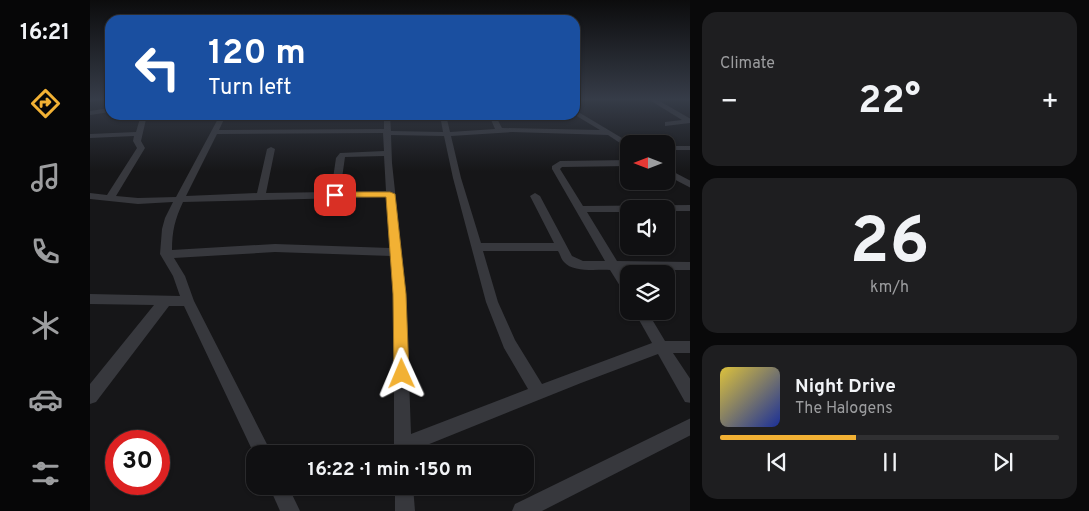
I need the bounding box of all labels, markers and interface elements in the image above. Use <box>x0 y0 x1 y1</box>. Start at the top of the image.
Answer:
text: 16:21 <box>20 20 70 47</box>
text: 120 m <box>208 32 306 76</box>
icon: left <box>125 35 190 100</box>
text: Climate <box>720 54 775 74</box>
text: Turn left <box>208 75 291 102</box>
text: 22° <box>858 78 921 127</box>
text: − <box>720 85 738 121</box>
text: + <box>1041 85 1059 121</box>
icon: directions <box>28 86 63 121</box>
north arrow <box>620 135 675 190</box>
map controls <box>620 135 675 320</box>
icon: music <box>28 160 63 195</box>
pin <box>314 174 356 216</box>
icon: arrive <box>321 181 349 209</box>
button: sound <box>620 200 675 255</box>
text: 26 <box>850 204 929 286</box>
icon: phone <box>28 234 63 269</box>
button: layers <box>620 265 675 320</box>
text: km/h <box>870 278 909 298</box>
icon: climate <box>28 308 63 343</box>
position arrow <box>375 347 427 399</box>
text: Night Drive <box>795 375 896 399</box>
icon: car <box>28 382 63 417</box>
text: The Halogens <box>795 399 893 419</box>
speed limit sign: 30 <box>105 430 170 495</box>
icon: previous <box>763 448 791 476</box>
icon: pause <box>876 448 904 476</box>
icon: next <box>989 448 1017 476</box>
icon: filters <box>28 456 63 491</box>
text: 16:22 · 1 min · 150 m <box>308 458 472 482</box>

